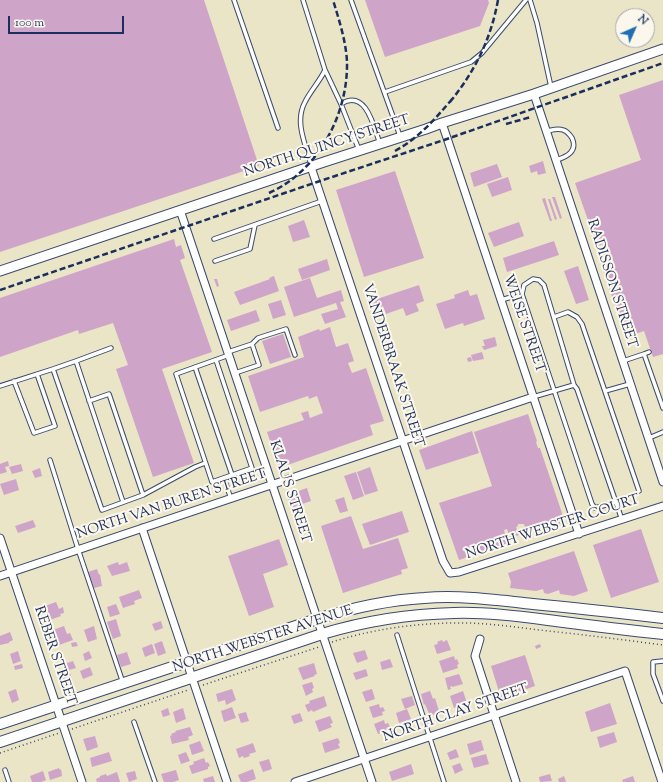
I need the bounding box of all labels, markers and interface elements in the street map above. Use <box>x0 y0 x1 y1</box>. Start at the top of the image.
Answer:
scale bar <box>10 8 126 34</box>
north arrow <box>615 8 655 48</box>
text: N <box>634 11 652 29</box>
text: 100 m <box>15 14 44 32</box>
street label: NORTH QUINCY STREET <box>242 112 412 182</box>
street label: RADISSON STREET <box>582 217 640 351</box>
street label: WEISE STREET <box>498 272 548 376</box>
street label: VANDERBRAAK STREET <box>358 282 426 450</box>
street label: KLAUS STREET <box>265 439 313 545</box>
street label: NORTH VAN BUREN STREET <box>75 466 269 544</box>
street label: NORTH WEBSTER COURT <box>464 492 642 564</box>
street label: NORTH WEBSTER AVENUE <box>171 603 355 677</box>
street label: REBER STREET <box>29 604 79 708</box>
street label: NORTH CLAY STREET <box>381 681 531 747</box>

